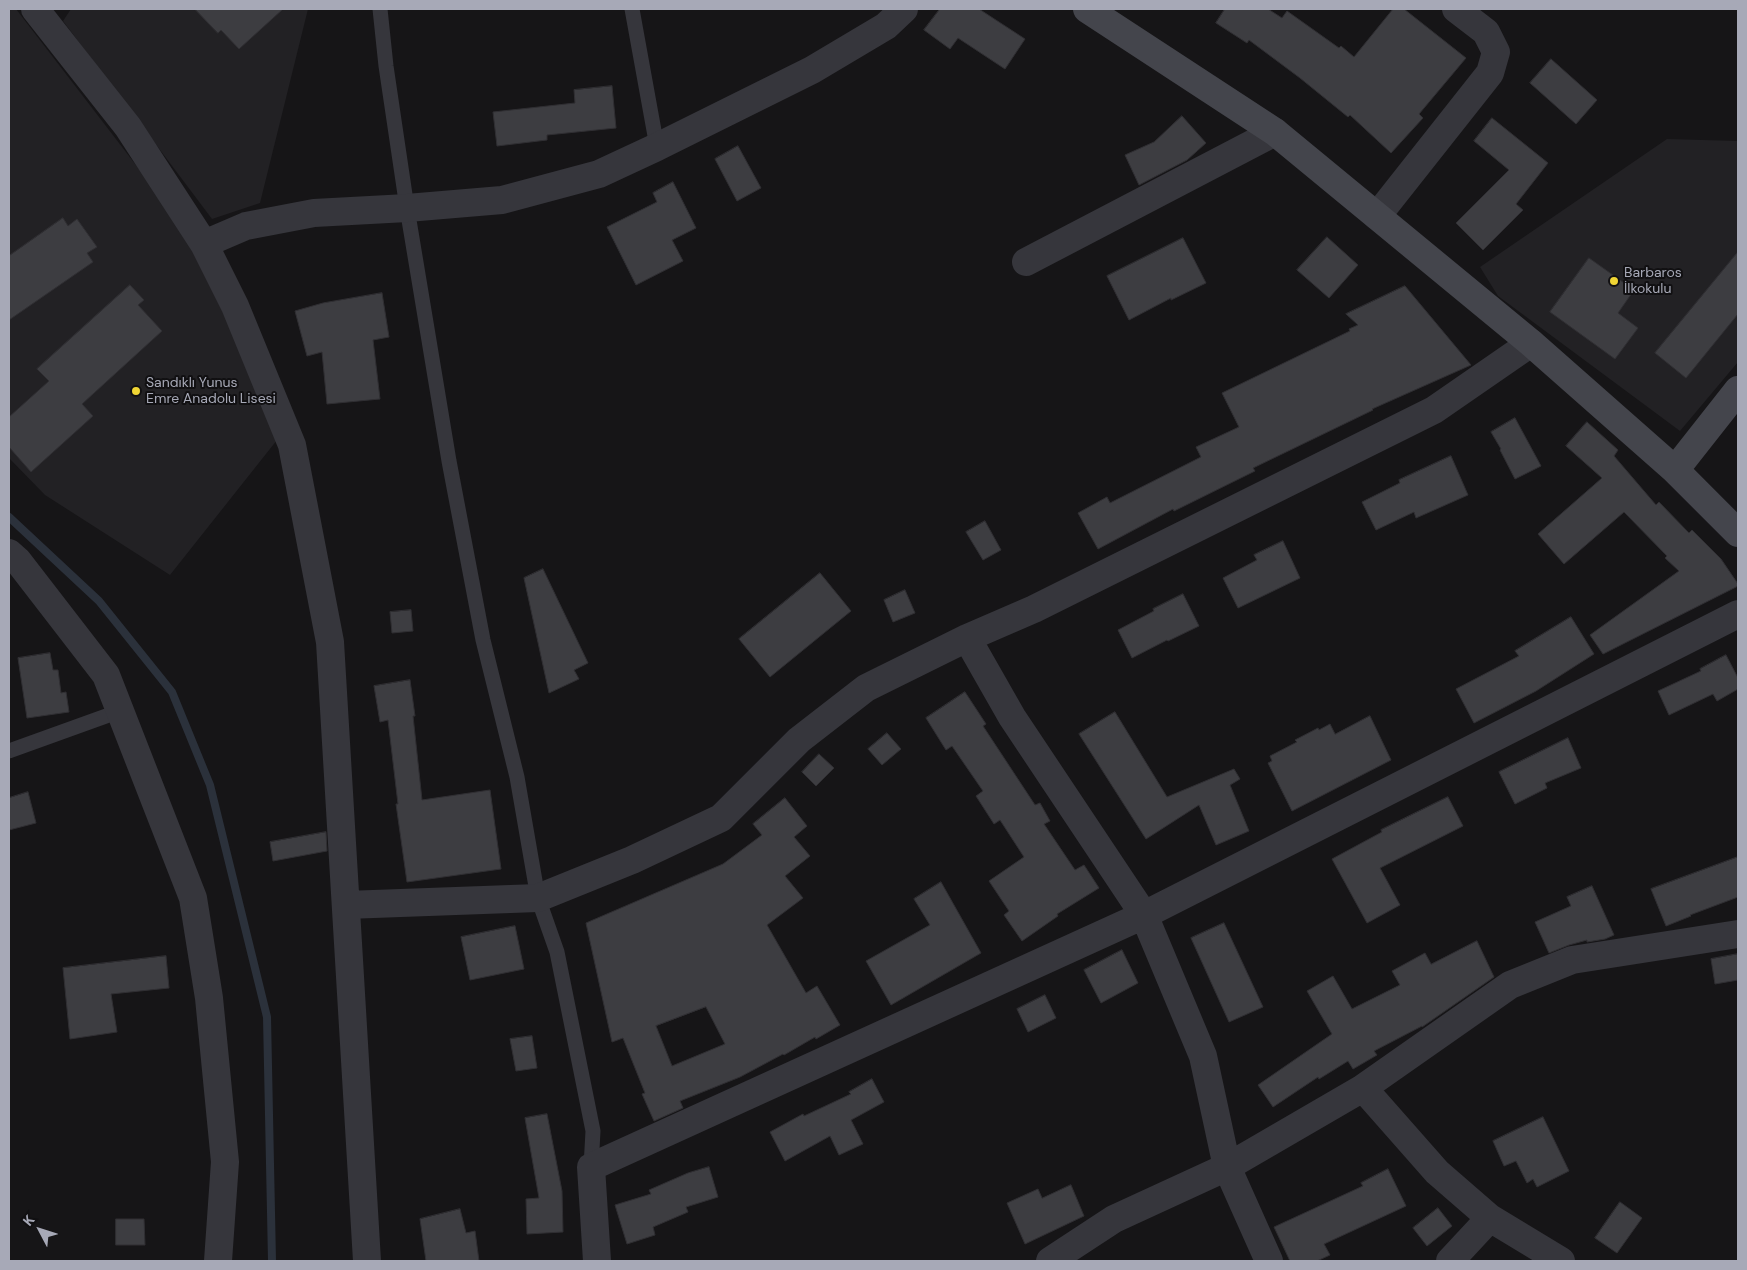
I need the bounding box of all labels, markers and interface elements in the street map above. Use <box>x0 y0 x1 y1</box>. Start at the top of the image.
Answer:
place label: Barbaros İlkokulu <box>1624 265 1682 298</box>
marker: Barbaros İlkokulu <box>1608 275 1620 287</box>
place label: Sandıklı Yunus Emre Anadolu Lisesi <box>146 375 276 408</box>
marker: Sandıklı Yunus Emre Anadolu Lisesi <box>130 385 142 397</box>
north arrow <box>15 1205 65 1255</box>
text: K <box>19 1211 38 1230</box>

